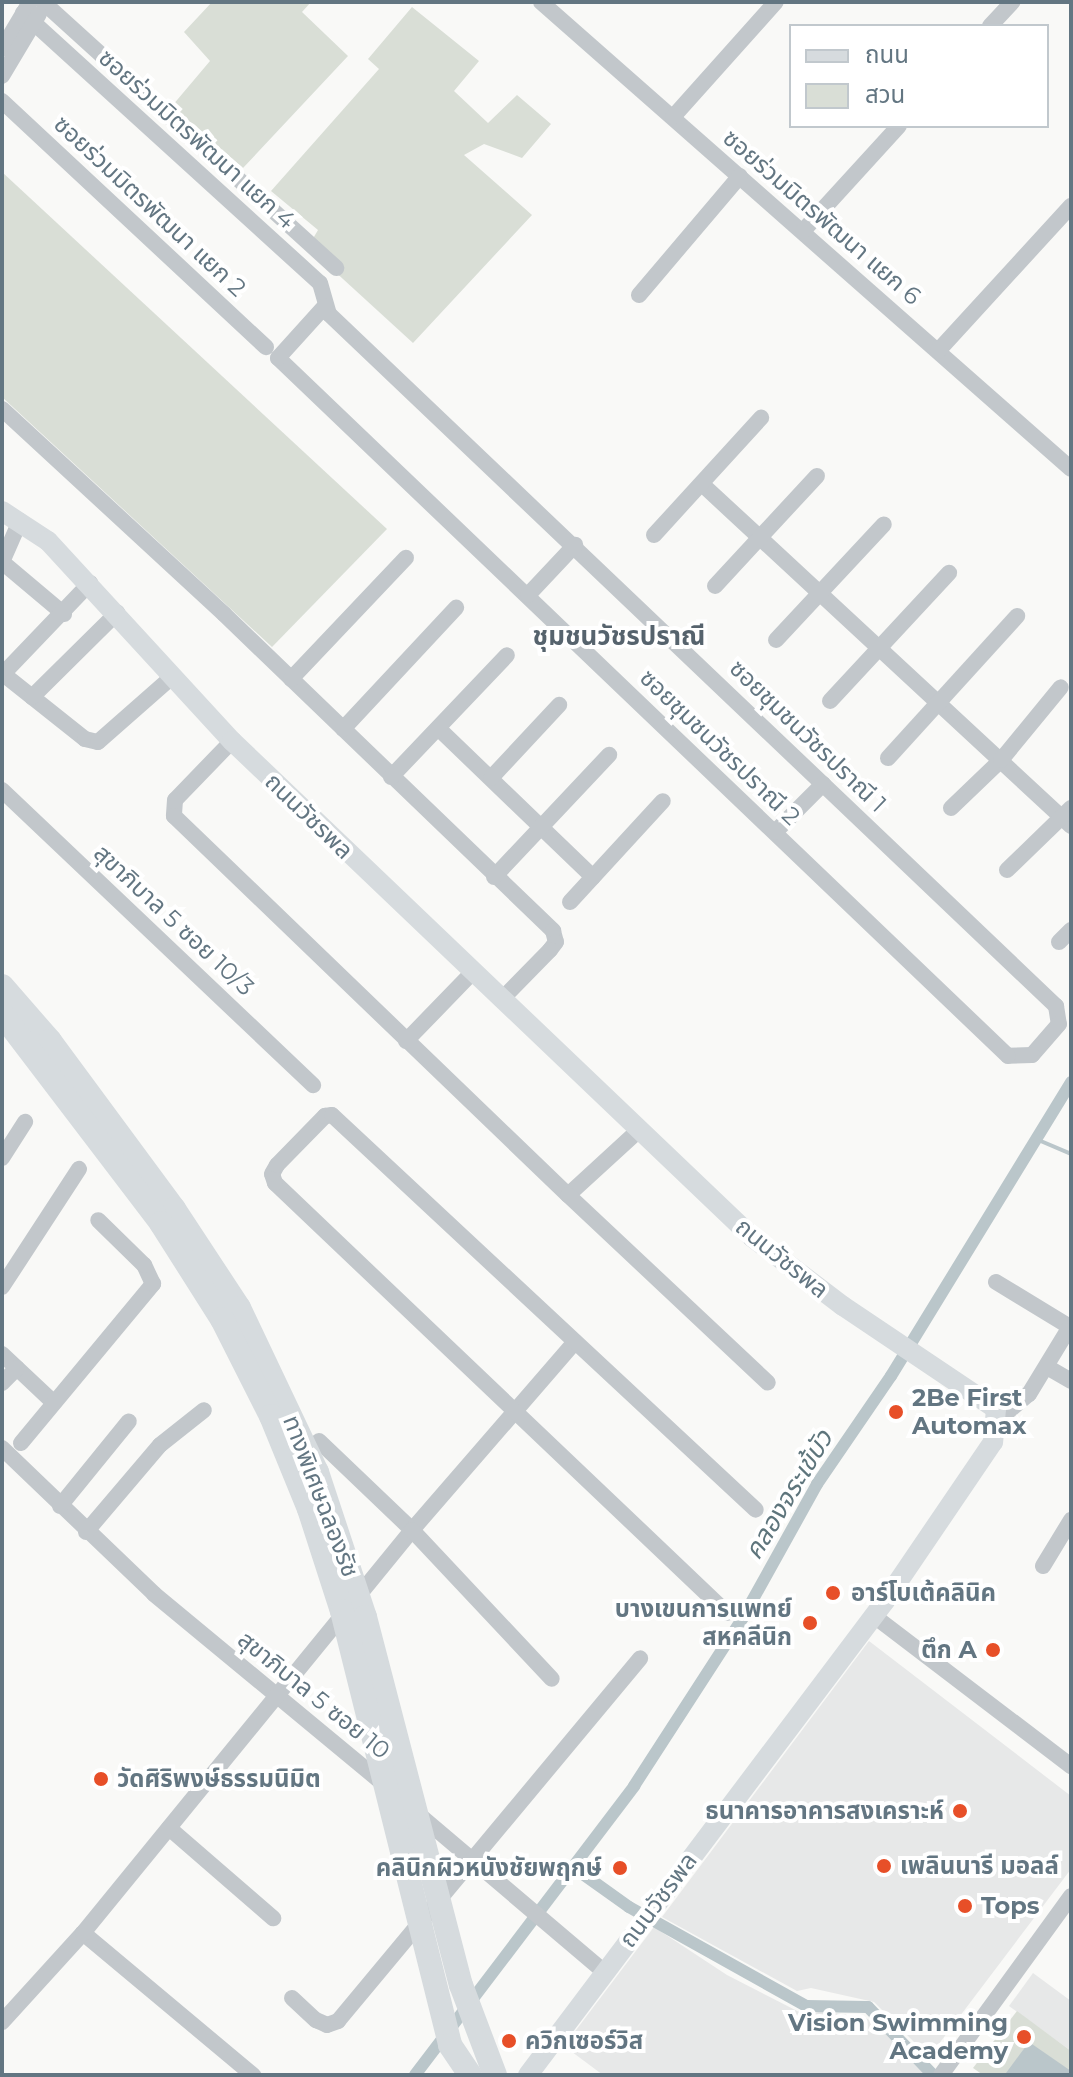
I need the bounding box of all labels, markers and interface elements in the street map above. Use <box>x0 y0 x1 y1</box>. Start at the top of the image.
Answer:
legend <box>789 24 1049 128</box>
text: ถนน <box>865 40 909 69</box>
street label: ซอยร่วมมิตรพัฒนา แยก 4 <box>93 43 301 235</box>
text: สวน <box>865 80 905 109</box>
street label: ซอยร่วมมิตรพัฒนา แยก 2 <box>48 110 252 302</box>
street label: ซอยร่วมมิตรพัฒนา แยก 6 <box>717 123 927 311</box>
district label: ชุมชนวัชรปราณี <box>533 621 705 653</box>
street label: ซอยชุมชนวัชรปราณี 1 <box>724 654 892 818</box>
street label: ซอยชุมชนวัชรปราณี 2 <box>634 663 806 831</box>
street label: ถนนวัชรพล <box>259 767 359 865</box>
street label: สุขาภิบาล 5 ซอย 10/3 <box>88 838 260 1002</box>
street label: ถนนวัชรพล <box>730 1212 834 1304</box>
place label: 2Be First Automax <box>912 1384 1027 1440</box>
marker: 2Be First Automax <box>887 1403 905 1421</box>
street label: ทางพิเศษฉลองรัช <box>277 1411 365 1581</box>
water label: คลองจระเข้บัว <box>738 1425 840 1565</box>
place label: อาร์โบเต้คลินิค <box>851 1579 996 1607</box>
marker: อาร์โบเต้คลินิค <box>822 1582 844 1604</box>
place label: บางเขนการแพทย์ สหคลีนิก <box>615 1595 792 1651</box>
marker: บางเขนการแพทย์ สหคลีนิก <box>799 1612 821 1634</box>
street label: สุขาภิบาล 5 ซอย 10 <box>232 1625 396 1765</box>
place label: ตึก A <box>921 1636 977 1664</box>
marker: ตึก A <box>984 1641 1002 1659</box>
place label: วัดศิริพงษ์ธรรมนิมิต <box>117 1765 321 1793</box>
marker: วัดศิริพงษ์ธรรมนิมิต <box>92 1770 110 1788</box>
place label: ธนาคารอาคารสงเคราะห์ <box>705 1797 944 1825</box>
marker: ธนาคารอาคารสงเคราะห์ <box>951 1802 969 1820</box>
street label: ถนนวัชรพล <box>613 1847 703 1953</box>
place label: เพลินนารี มอลล์ <box>900 1852 1059 1880</box>
place label: คลินิกผิวหนังชัยพฤกษ์ <box>376 1854 602 1882</box>
marker: คลินิกผิวหนังชัยพฤกษ์ <box>609 1857 631 1879</box>
marker: เพลินนารี มอลล์ <box>875 1857 893 1875</box>
place label: Tops <box>981 1892 1040 1920</box>
marker: Tops <box>956 1897 974 1915</box>
place label: Vision Swimming Academy <box>788 2009 1008 2065</box>
place label: ควิกเซอร์วิส <box>525 2027 643 2055</box>
marker: Vision Swimming Academy <box>1015 2028 1033 2046</box>
marker: ควิกเซอร์วิส <box>500 2032 518 2050</box>

